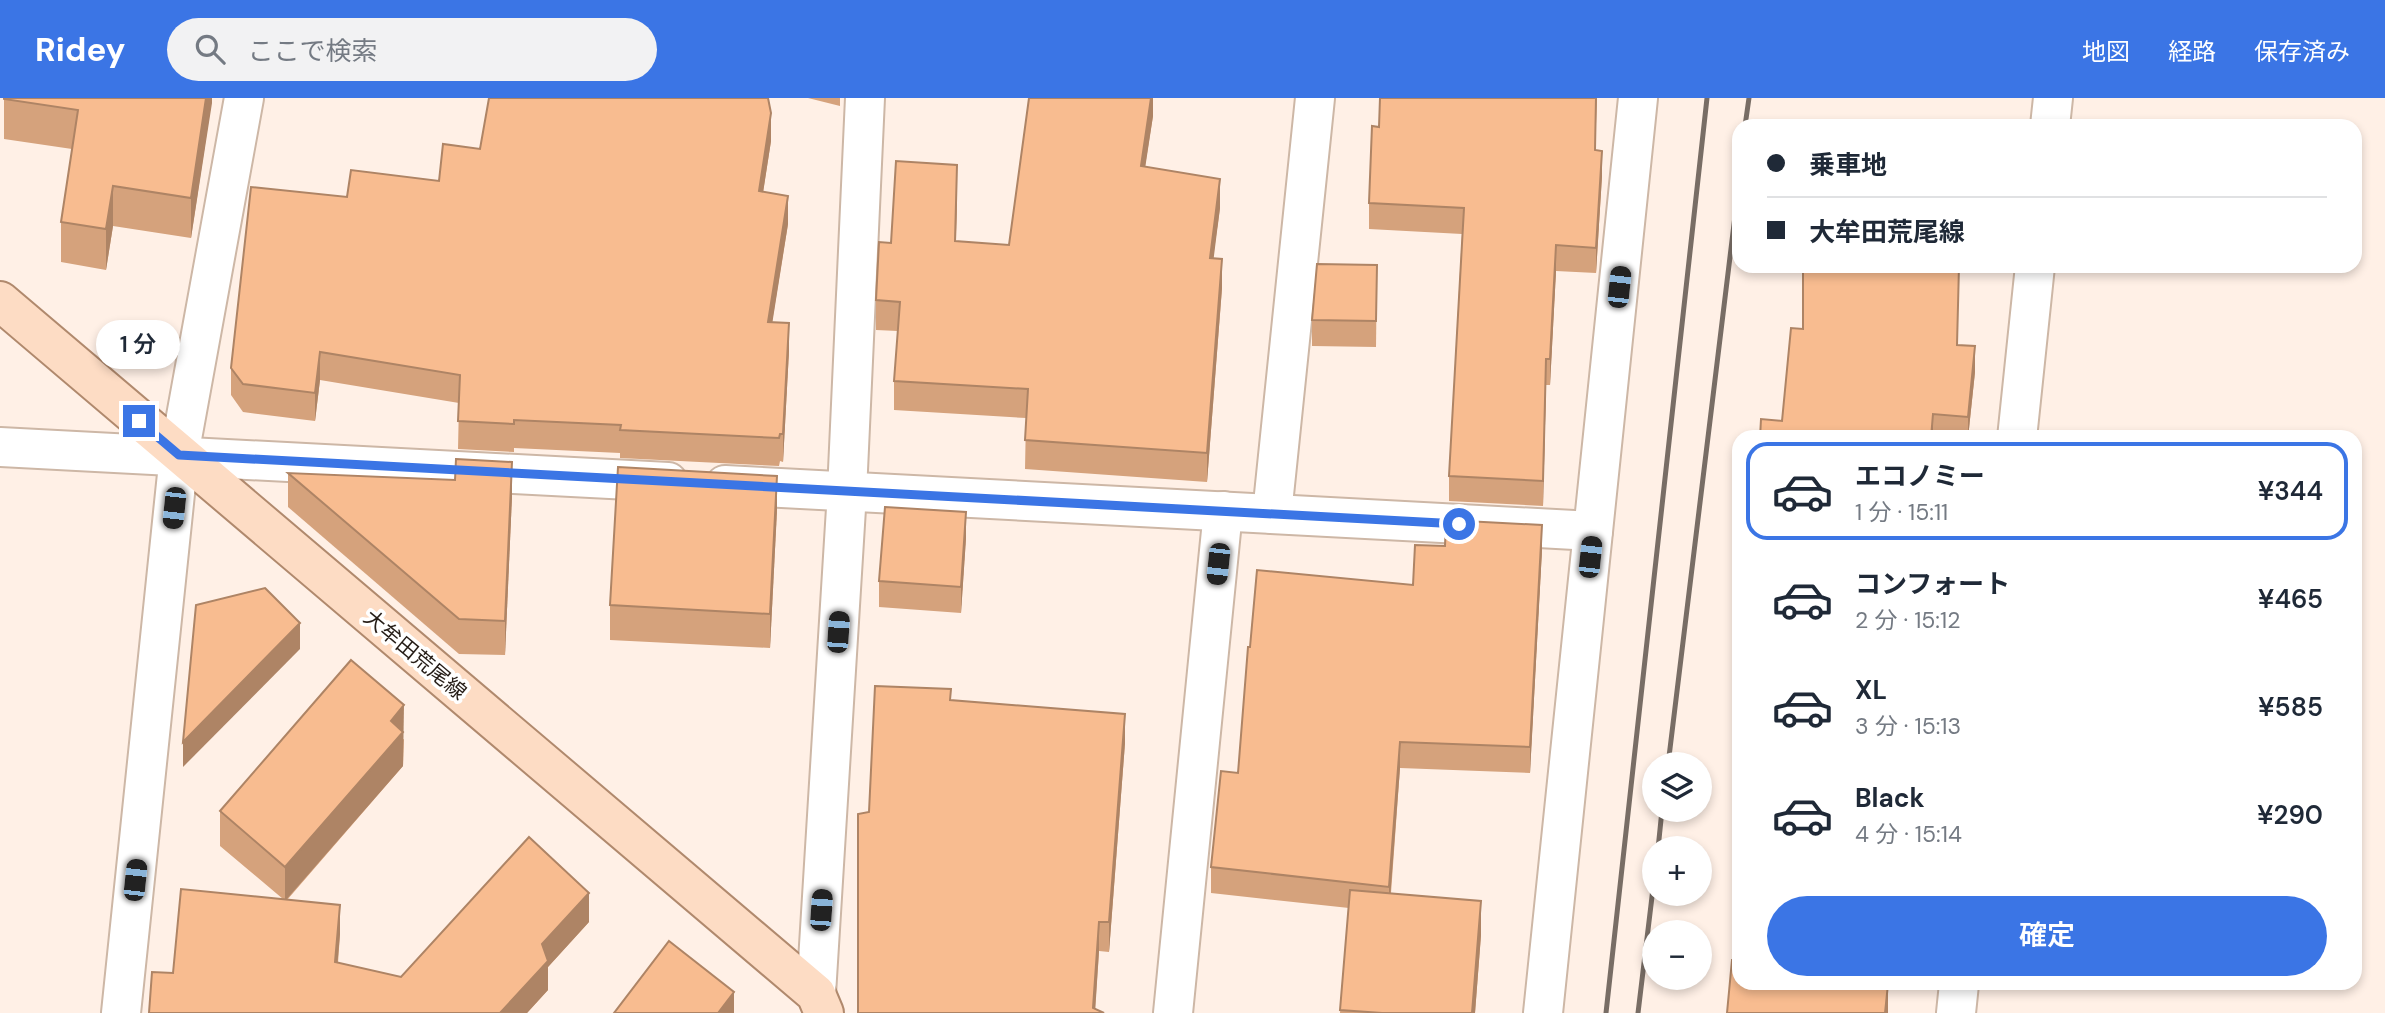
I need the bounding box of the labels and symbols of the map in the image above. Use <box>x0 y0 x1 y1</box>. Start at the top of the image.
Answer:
car <box>1607 265 1632 309</box>
callout: 1 分 <box>97 320 181 368</box>
route end <box>123 405 155 437</box>
car <box>162 486 187 530</box>
route start <box>1443 508 1475 540</box>
car <box>1578 535 1603 579</box>
car <box>1206 542 1231 586</box>
street label: 大牟田荒尾線 <box>358 604 472 706</box>
car <box>827 610 850 654</box>
car <box>123 858 148 902</box>
car <box>810 888 833 932</box>

